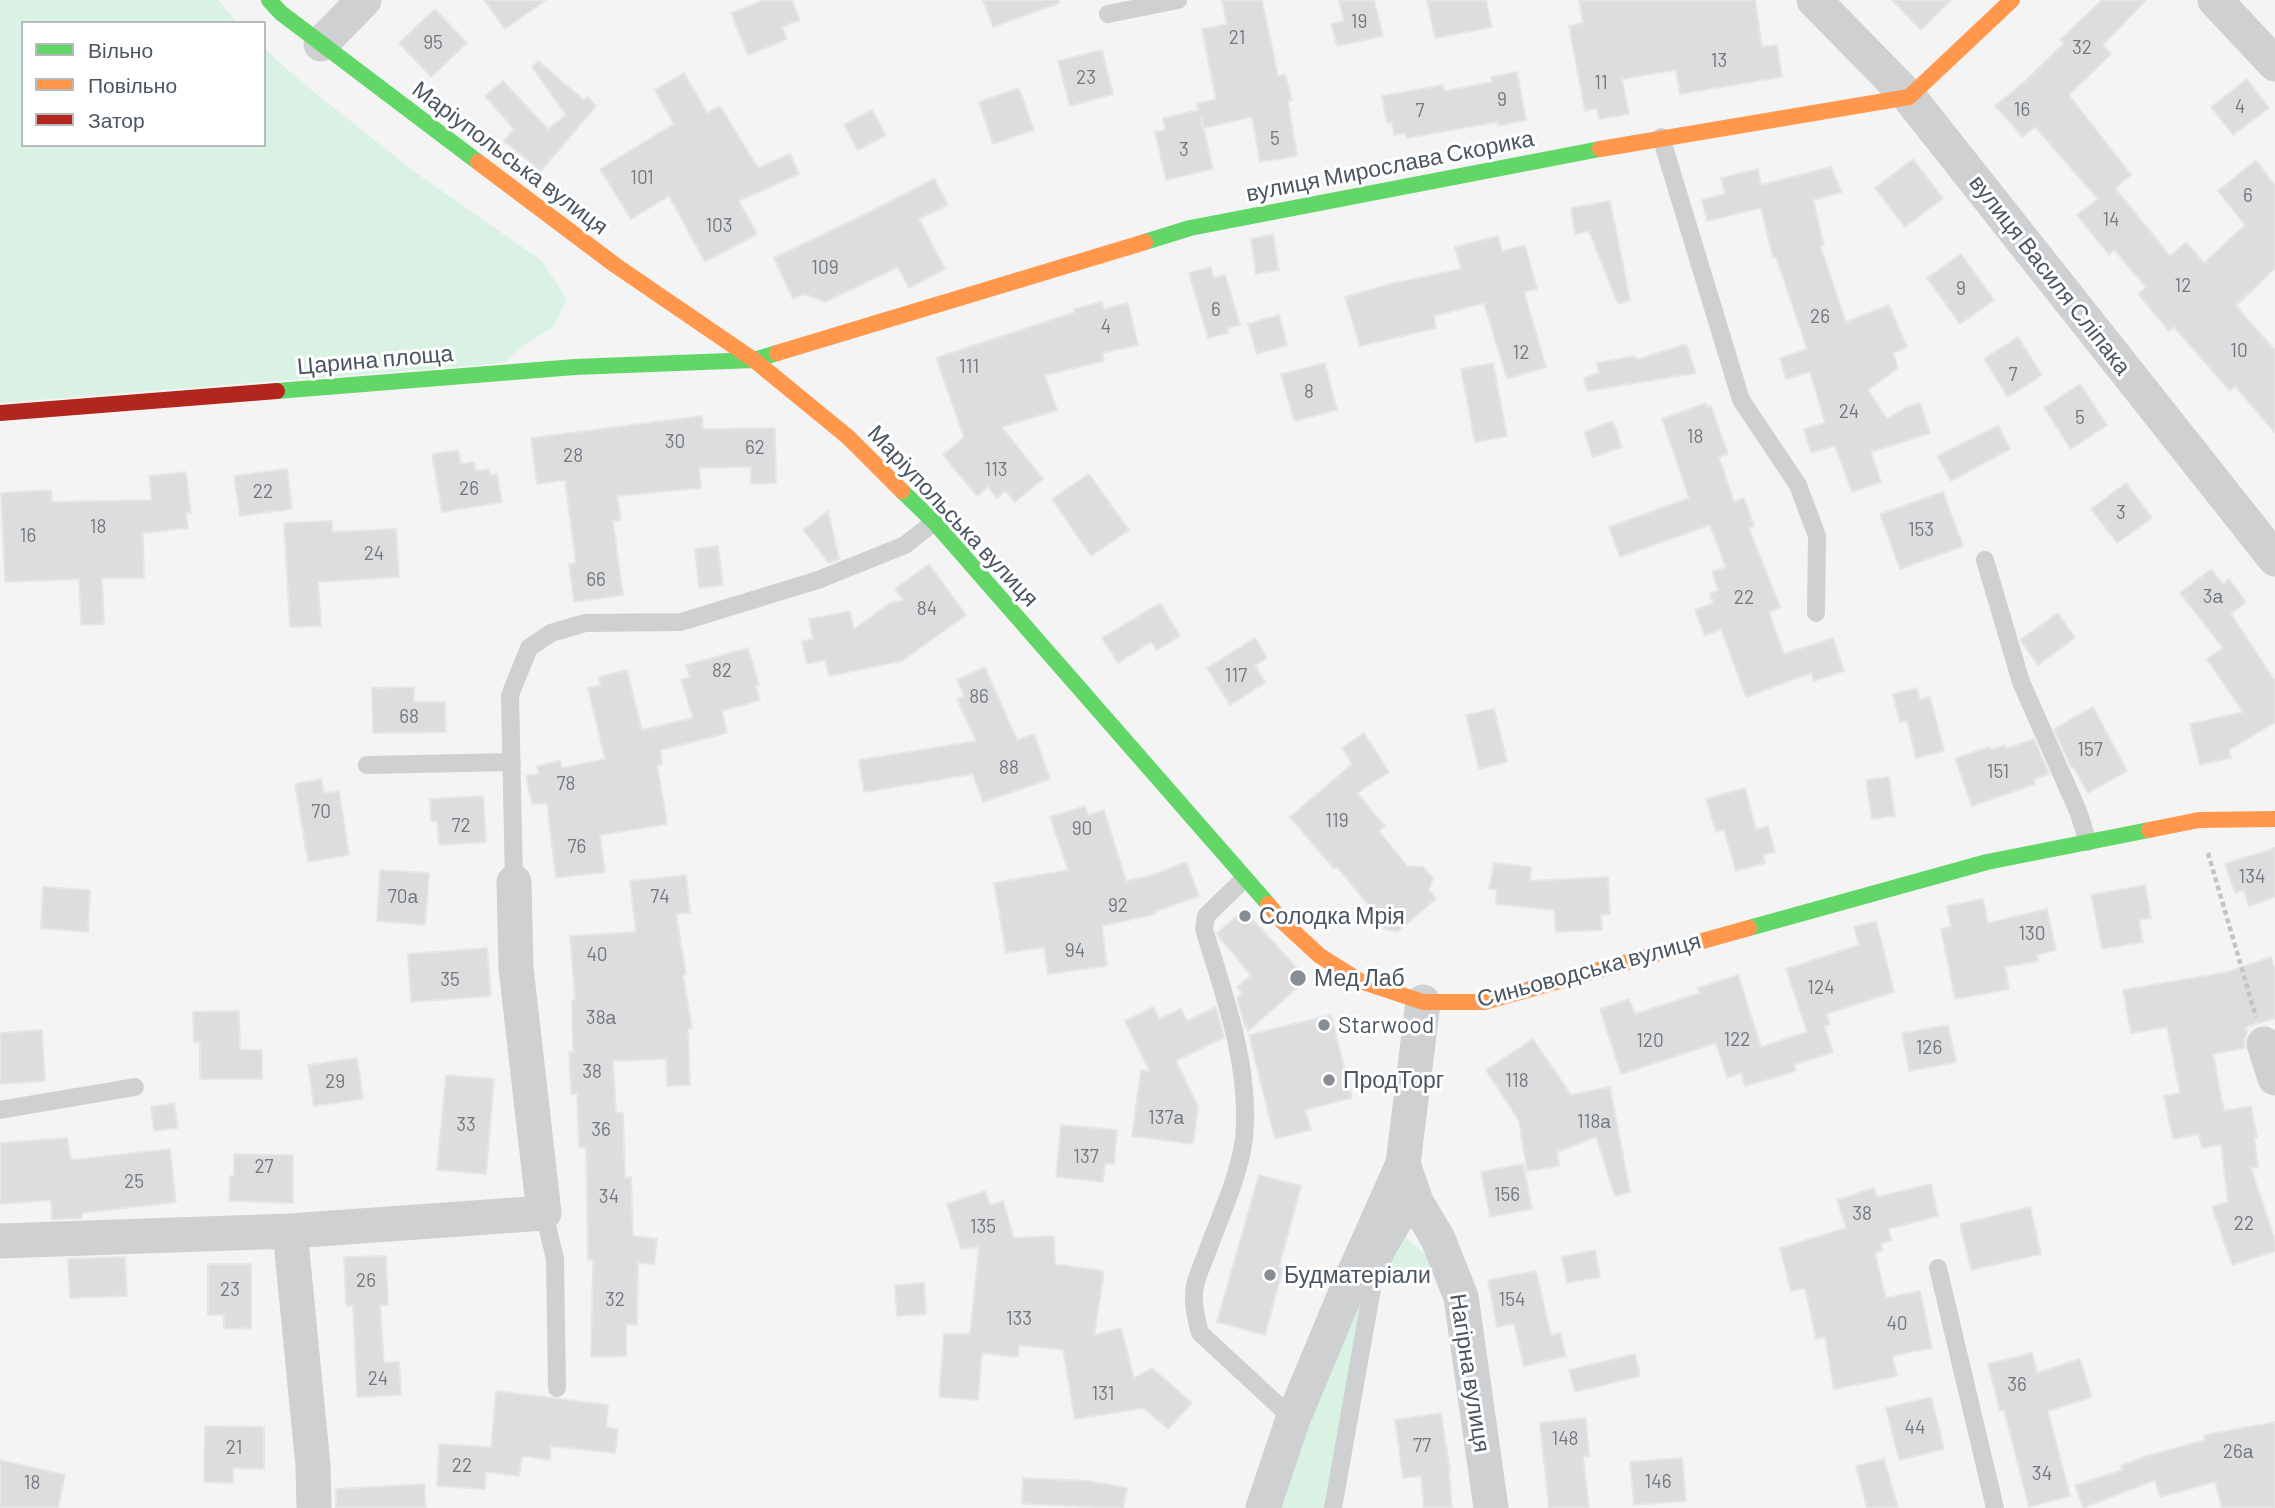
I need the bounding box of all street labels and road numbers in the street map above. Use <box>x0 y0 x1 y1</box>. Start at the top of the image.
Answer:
street label: Маріупольська вулиця <box>407 75 613 241</box>
street label: вулиця Мирослава Скорика <box>1244 125 1536 207</box>
street label: вулиця Василя Сліпака <box>1963 170 2137 380</box>
street label: Царина площа <box>296 339 454 381</box>
street label: Маріупольська вулиця <box>862 420 1044 612</box>
street label: Синьоводська вулиця <box>1474 927 1704 1013</box>
street label: Нагірна вулиця <box>1444 1292 1496 1454</box>

